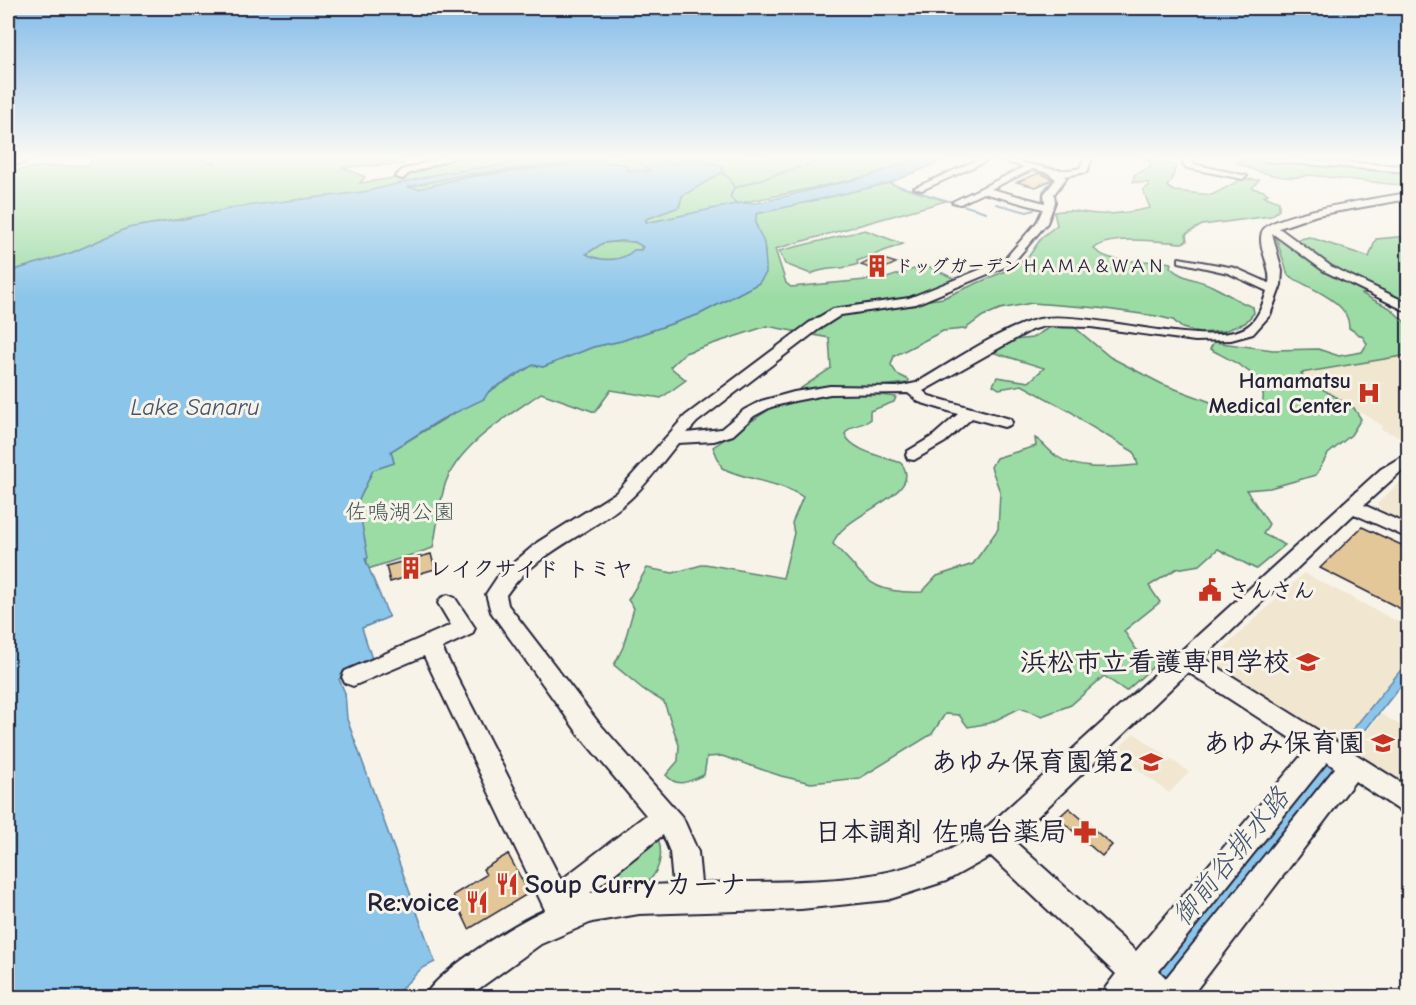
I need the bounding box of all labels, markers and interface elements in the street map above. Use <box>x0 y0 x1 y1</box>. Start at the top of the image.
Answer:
building icon: ドッグガーデンＨＡＭＡ＆ＷＡＮ <box>864 253 890 279</box>
place label: ドッグガーデンＨＡＭＡ＆ＷＡＮ <box>895 256 1165 277</box>
place label: Hamamatsu Medical Center <box>1209 368 1351 419</box>
hospital icon: Hamamatsu Medical Center <box>1356 380 1382 406</box>
water label: Lake Sanaru <box>130 393 260 421</box>
park label: 佐鳴湖公園 <box>345 499 455 525</box>
building icon: レイクサイド トミヤ <box>398 555 424 581</box>
place label: レイクサイド トミヤ <box>429 556 634 582</box>
public building icon: さんさん <box>1197 577 1223 603</box>
place label: さんさん <box>1228 578 1315 604</box>
place label: 浜松市立看護専門学校 <box>1020 647 1290 678</box>
school or university icon: 浜松市立看護専門学校 <box>1295 649 1321 675</box>
place label: あゆみ保育園 <box>1203 728 1365 759</box>
school or university icon: あゆみ保育園 <box>1370 730 1396 756</box>
place label: あゆみ保育園第2 <box>931 747 1133 778</box>
school or university icon: あゆみ保育園第2 <box>1138 749 1164 775</box>
water label: 御前谷排水路 <box>1165 780 1297 932</box>
place label: 日本調剤 佐鳴台薬局 <box>814 817 1067 848</box>
pharmacy icon: 日本調剤 佐鳴台薬局 <box>1072 819 1098 845</box>
place label: Soup Curry カーナ <box>525 869 746 900</box>
restaurant icon: Soup Curry カーナ <box>494 871 520 897</box>
place label: Re:voice <box>367 887 459 918</box>
restaurant icon: Re:voice <box>464 889 490 915</box>

